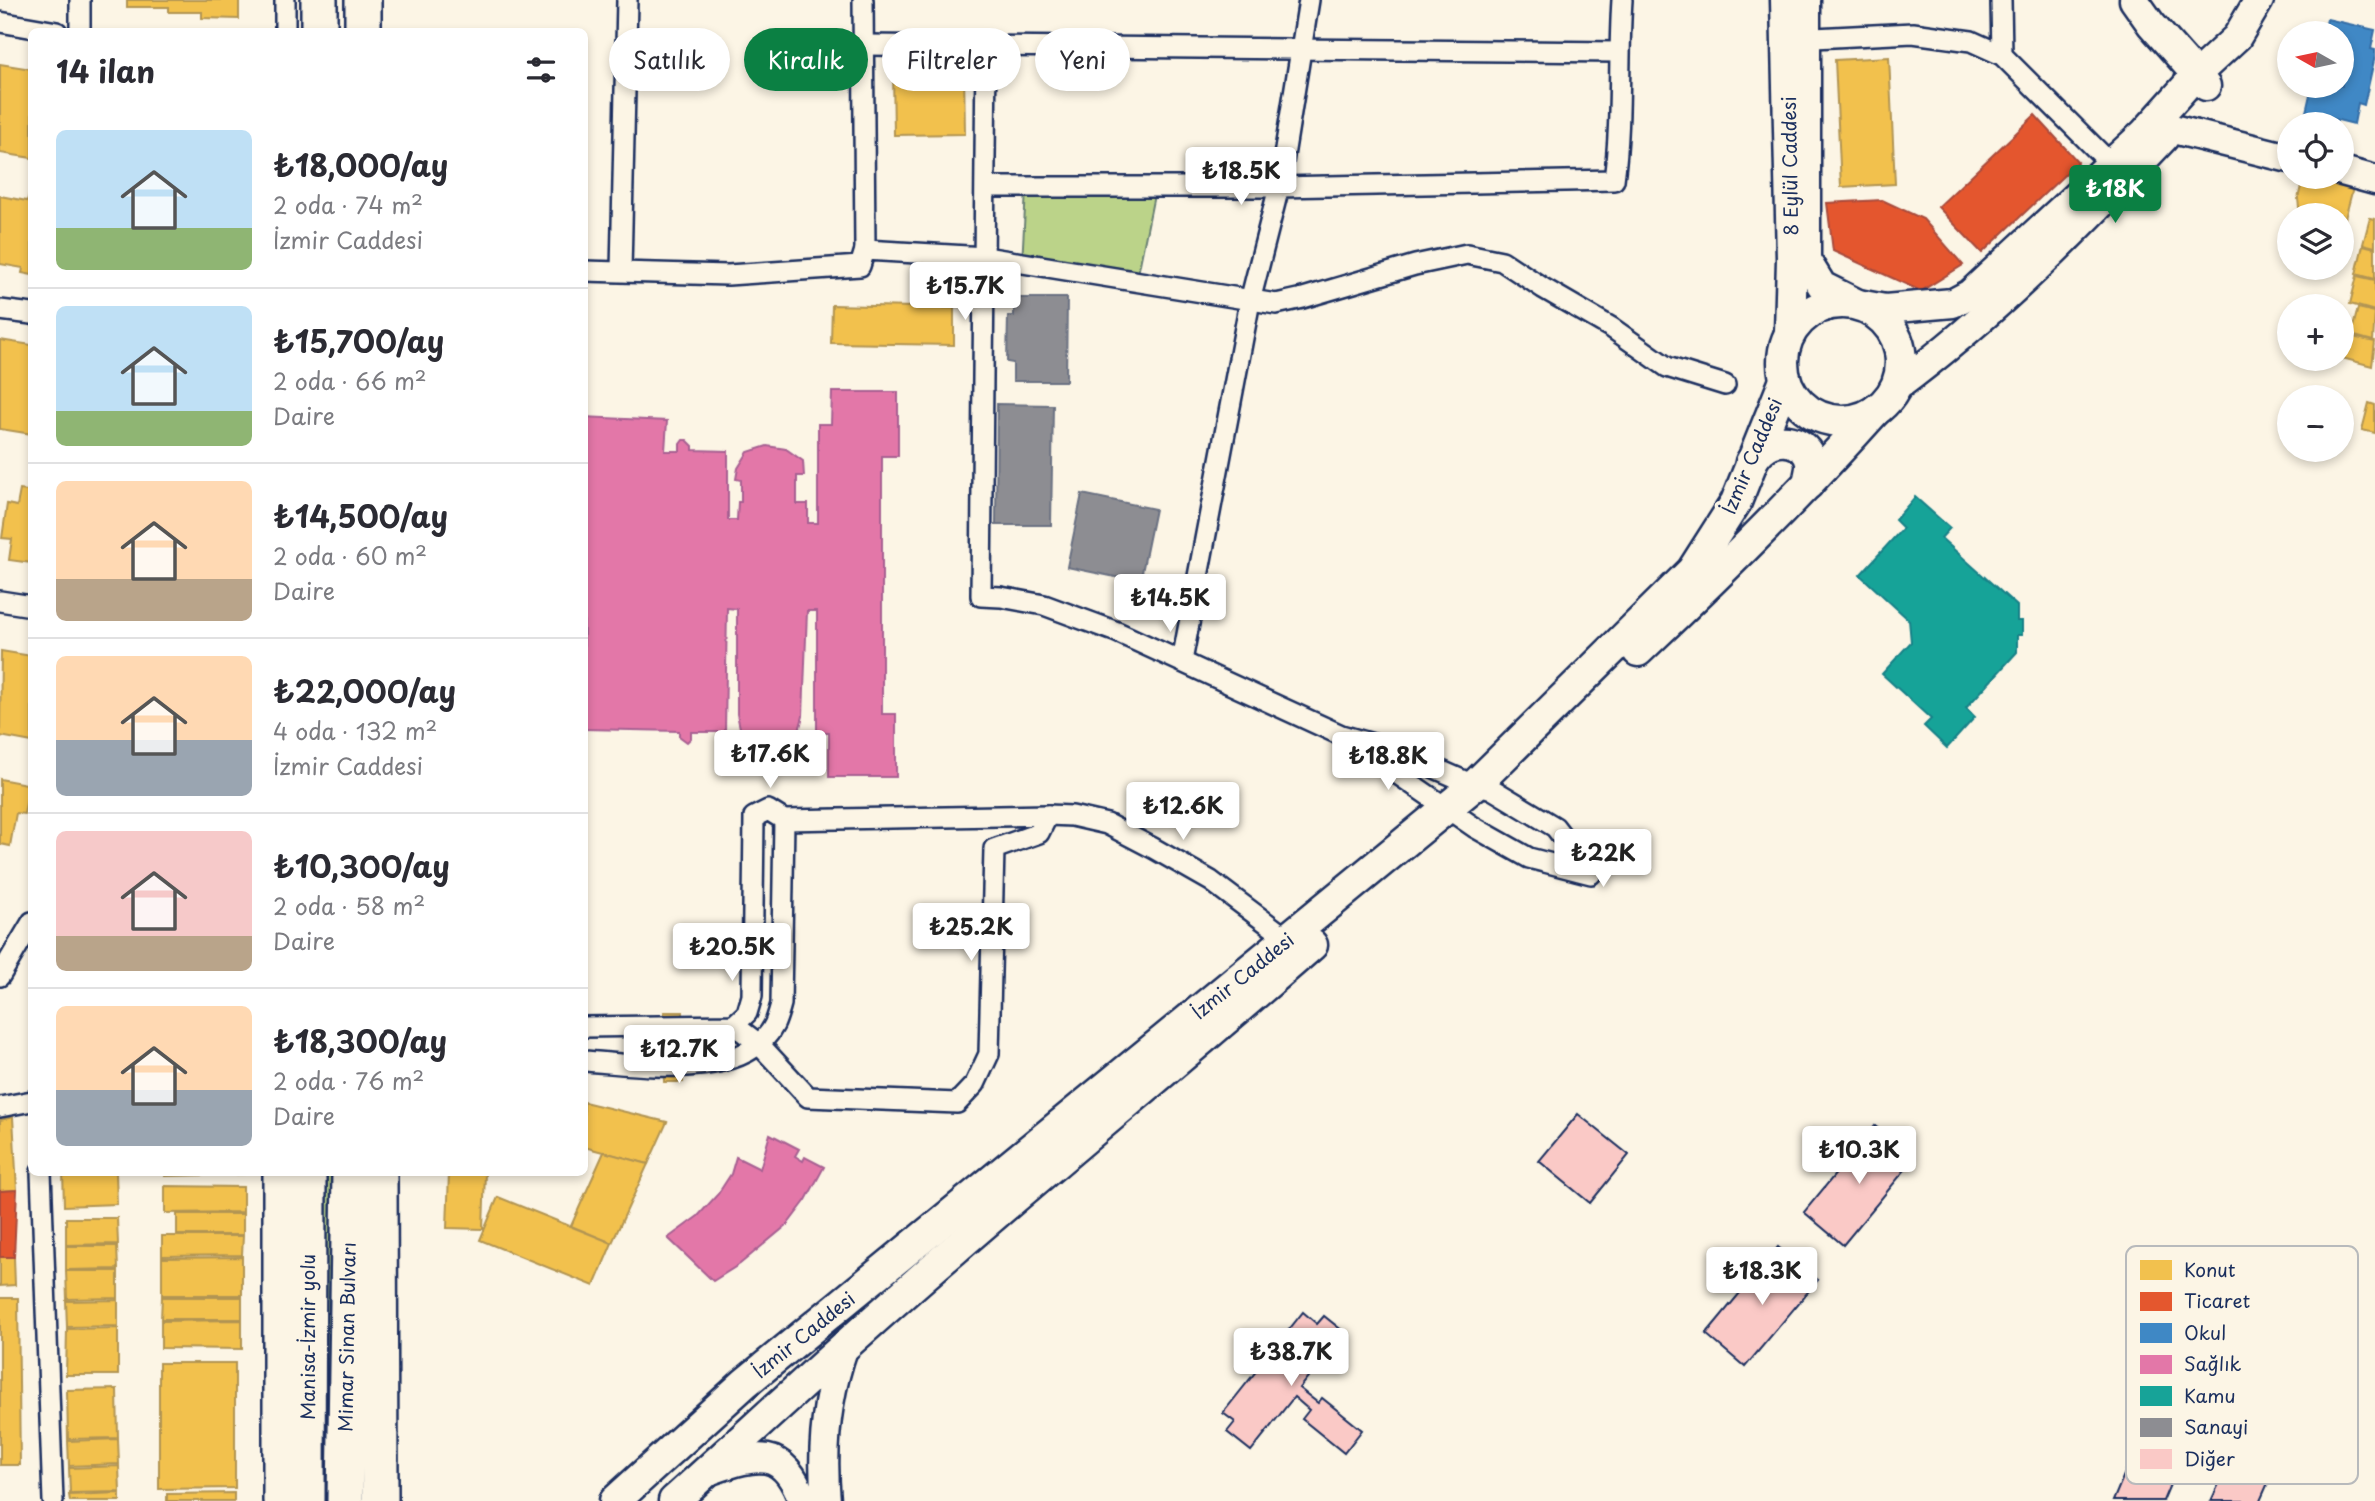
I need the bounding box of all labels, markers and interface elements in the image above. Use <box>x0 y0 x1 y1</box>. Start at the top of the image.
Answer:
north arrow <box>2277 21 2354 98</box>
map controls <box>2277 21 2354 462</box>
chip: Satılık <box>609 28 730 91</box>
chip: Kiralık <box>744 28 868 91</box>
chip: Filtreler <box>882 28 1021 91</box>
chip: Yeni <box>1035 28 1130 91</box>
text: 14 ilan <box>56 48 155 93</box>
icon: filters <box>522 51 560 89</box>
street label: 8 Eylül Caddesi <box>1774 96 1804 236</box>
button: locate <box>2277 112 2354 189</box>
text: ₺18,000/ay <box>273 142 448 187</box>
pin: ₺18.5K <box>1184 148 1298 207</box>
text: ₺18.5K <box>1201 152 1281 187</box>
icon: home <box>112 158 196 242</box>
pin: ₺18K <box>2074 166 2156 225</box>
text: ₺18K <box>2085 170 2145 205</box>
text: 2 oda · 74 m² <box>273 187 423 222</box>
button: layers <box>2277 203 2354 280</box>
text: İzmir Caddesi <box>273 222 423 257</box>
pin: ₺15.7K <box>908 262 1022 322</box>
text: ₺15.7K <box>926 267 1004 302</box>
button: + <box>2277 294 2354 371</box>
text: ₺15,700/ay <box>273 318 444 363</box>
icon: home <box>112 334 196 418</box>
text: 2 oda · 66 m² <box>273 363 427 398</box>
button: − <box>2277 385 2354 462</box>
street label: İzmir Caddesi <box>1714 393 1788 518</box>
text: Daire <box>273 398 335 433</box>
text: ₺14,500/ay <box>273 493 448 538</box>
icon: home <box>112 509 196 593</box>
text: 2 oda · 60 m² <box>273 538 427 573</box>
text: Daire <box>273 573 335 608</box>
pin: ₺14.5K <box>1113 574 1227 634</box>
text: ₺14.5K <box>1130 579 1210 614</box>
text: ₺22,000/ay <box>273 668 456 713</box>
icon: home <box>112 684 196 768</box>
text: 4 oda · 132 m² <box>273 713 437 748</box>
pin: ₺17.6K <box>713 730 827 790</box>
pin: ₺18.8K <box>1331 732 1445 792</box>
text: ₺17.6K <box>730 735 810 770</box>
text: ₺18.8K <box>1348 737 1428 772</box>
text: İzmir Caddesi <box>273 748 423 783</box>
pin: ₺12.6K <box>1126 782 1240 842</box>
text: ₺12.6K <box>1142 787 1224 822</box>
pin: ₺22K <box>1562 830 1644 889</box>
text: ₺22K <box>1570 834 1636 869</box>
text: ₺10,300/ay <box>273 843 450 888</box>
icon: home <box>112 859 196 943</box>
text: 2 oda · 58 m² <box>273 888 425 923</box>
pin: ₺25.2K <box>914 904 1028 963</box>
text: ₺25.2K <box>929 908 1013 943</box>
text: Daire <box>273 923 335 958</box>
pin: ₺20.5K <box>675 923 789 983</box>
street label: İzmir Caddesi <box>1185 925 1299 1025</box>
text: ₺20.5K <box>689 928 775 963</box>
text: ₺18,300/ay <box>273 1018 447 1063</box>
pin: ₺12.7K <box>622 1026 736 1085</box>
text: ₺12.7K <box>640 1030 718 1065</box>
icon: home <box>112 1034 196 1118</box>
text: 2 oda · 76 m² <box>273 1063 424 1098</box>
text: Daire <box>273 1098 335 1133</box>
pin: ₺10.3K <box>1802 1126 1916 1186</box>
text: ₺10.3K <box>1818 1131 1900 1166</box>
street label: Mimar Sinan Bulvarı <box>330 1242 362 1432</box>
legend <box>2126 1246 2358 1484</box>
pin: ₺18.3K <box>1705 1248 1819 1307</box>
text: ₺18.3K <box>1722 1252 1802 1287</box>
street label: Manisa-İzmir yolu <box>293 1254 321 1420</box>
text: Konut <box>2184 1255 2236 1283</box>
street label: İzmir Caddesi <box>746 1284 860 1384</box>
text: Ticaret <box>2184 1286 2250 1314</box>
text: Okul <box>2184 1318 2226 1346</box>
pin: ₺38.7K <box>1234 1328 1348 1388</box>
text: ₺38.7K <box>1250 1333 1332 1368</box>
text: Sağlık <box>2184 1349 2241 1377</box>
text: Kamu <box>2184 1381 2236 1409</box>
text: Sanayi <box>2184 1412 2248 1440</box>
text: Diğer <box>2184 1444 2235 1472</box>

